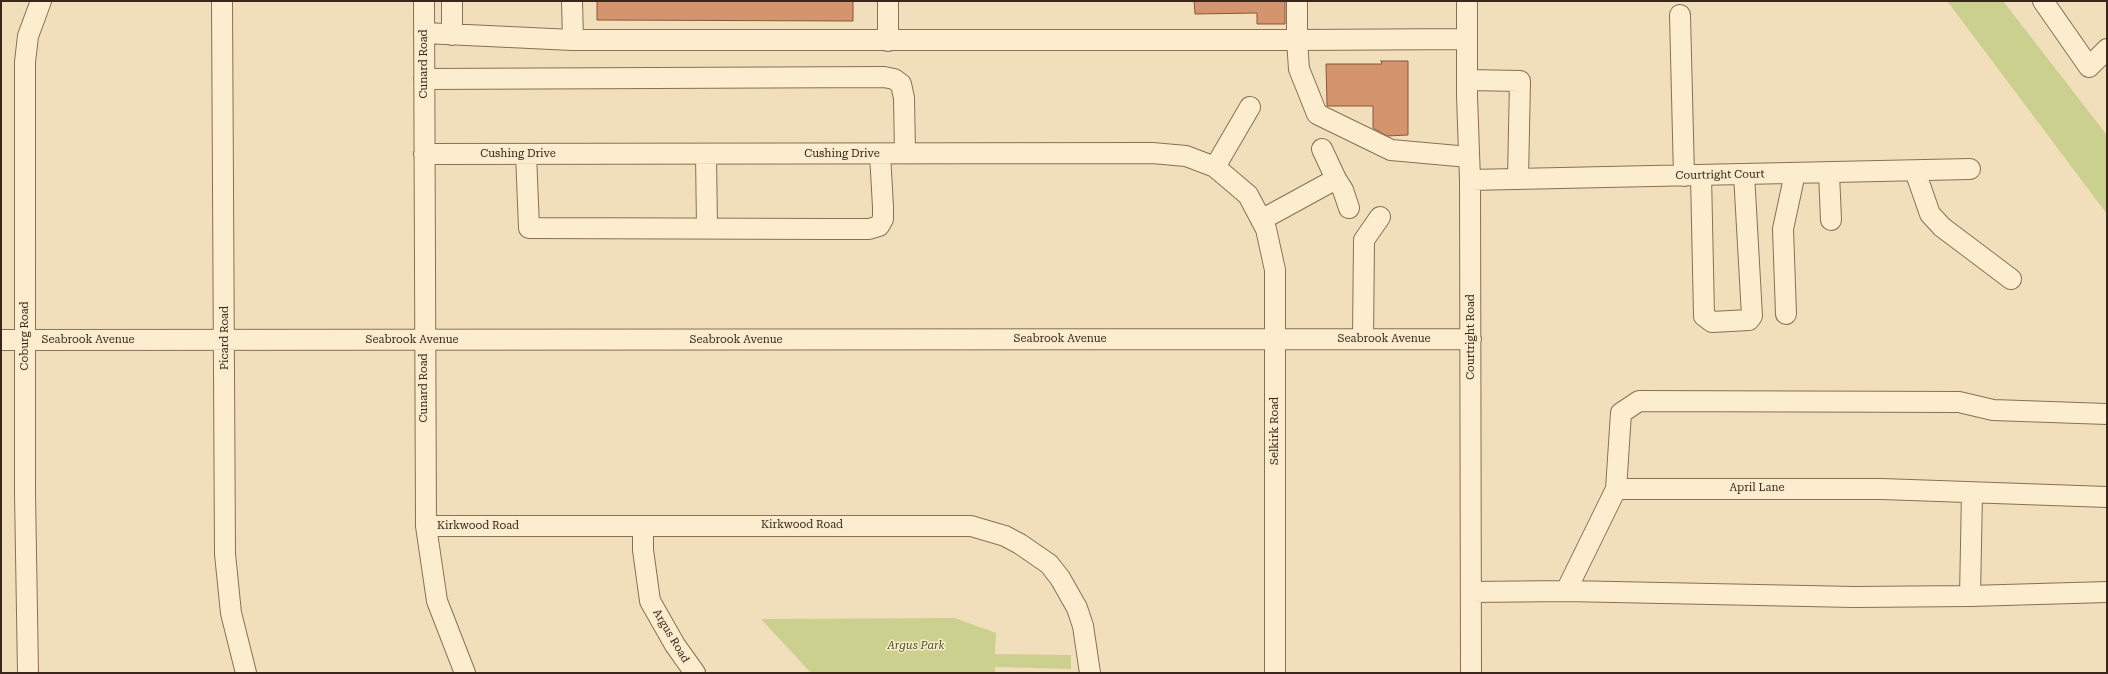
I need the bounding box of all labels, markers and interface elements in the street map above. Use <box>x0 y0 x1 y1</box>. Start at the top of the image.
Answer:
street label: Cunard Road <box>417 29 431 99</box>
street label: Cushing Drive <box>480 147 556 161</box>
street label: Cushing Drive <box>804 147 880 161</box>
street label: Courtright Court <box>1675 168 1765 182</box>
street label: Courtright Road <box>1464 294 1478 380</box>
street label: Coburg Road <box>18 301 32 371</box>
street label: Picard Road <box>218 306 232 370</box>
street label: Seabrook Avenue <box>1013 332 1107 346</box>
street label: Seabrook Avenue <box>1337 332 1431 346</box>
street label: Seabrook Avenue <box>41 333 135 347</box>
street label: Seabrook Avenue <box>365 333 459 347</box>
street label: Seabrook Avenue <box>689 333 783 347</box>
street label: Cunard Road <box>417 353 431 423</box>
street label: Selkirk Road <box>1268 397 1282 465</box>
street label: April Lane <box>1729 481 1785 495</box>
street label: Kirkwood Road <box>761 518 843 532</box>
street label: Kirkwood Road <box>437 519 519 533</box>
street label: Argus Road <box>650 607 692 665</box>
park label: Argus Park <box>888 639 944 653</box>

